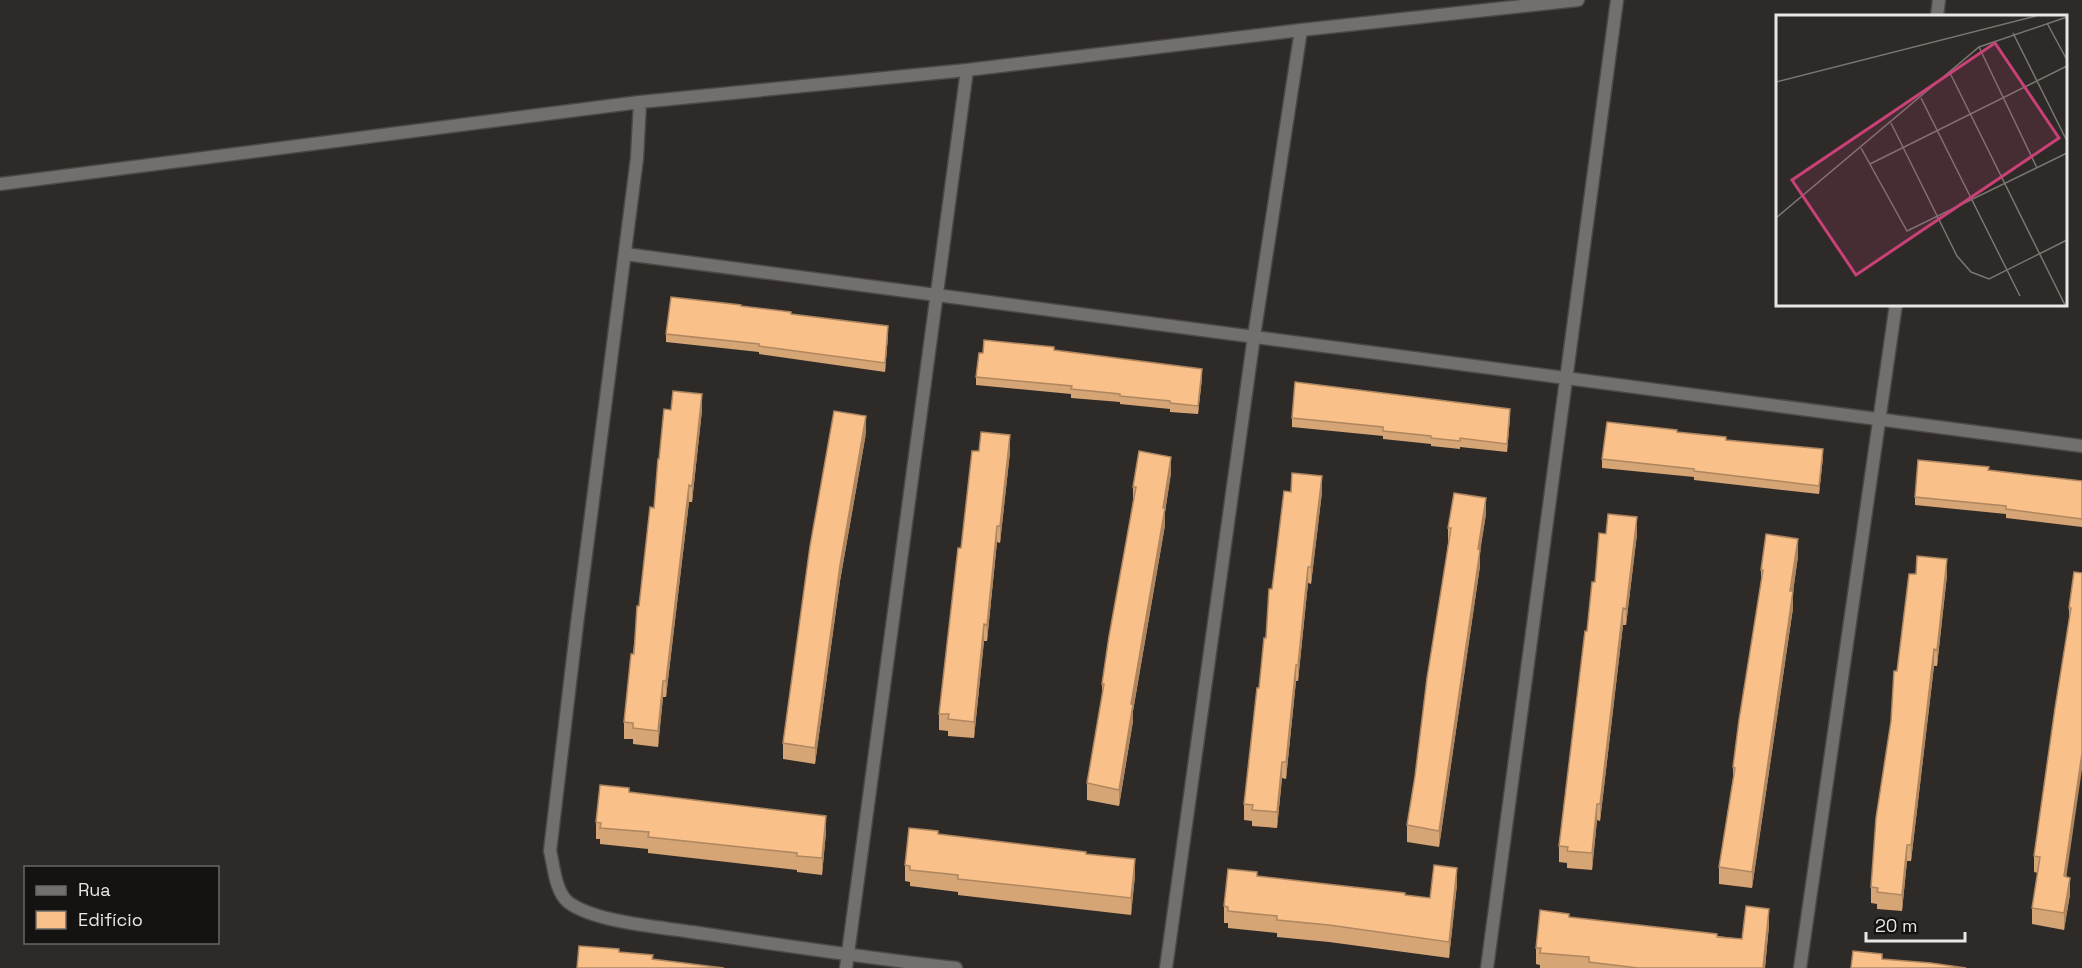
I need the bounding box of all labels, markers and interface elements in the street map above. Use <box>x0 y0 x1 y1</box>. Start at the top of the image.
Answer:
inset map <box>1776 15 2067 306</box>
legend <box>24 866 219 944</box>
text: Rua <box>78 878 111 901</box>
scale bar <box>1866 905 1965 943</box>
text: Edifício <box>78 908 143 931</box>
text: 20 m <box>1875 914 1918 937</box>

